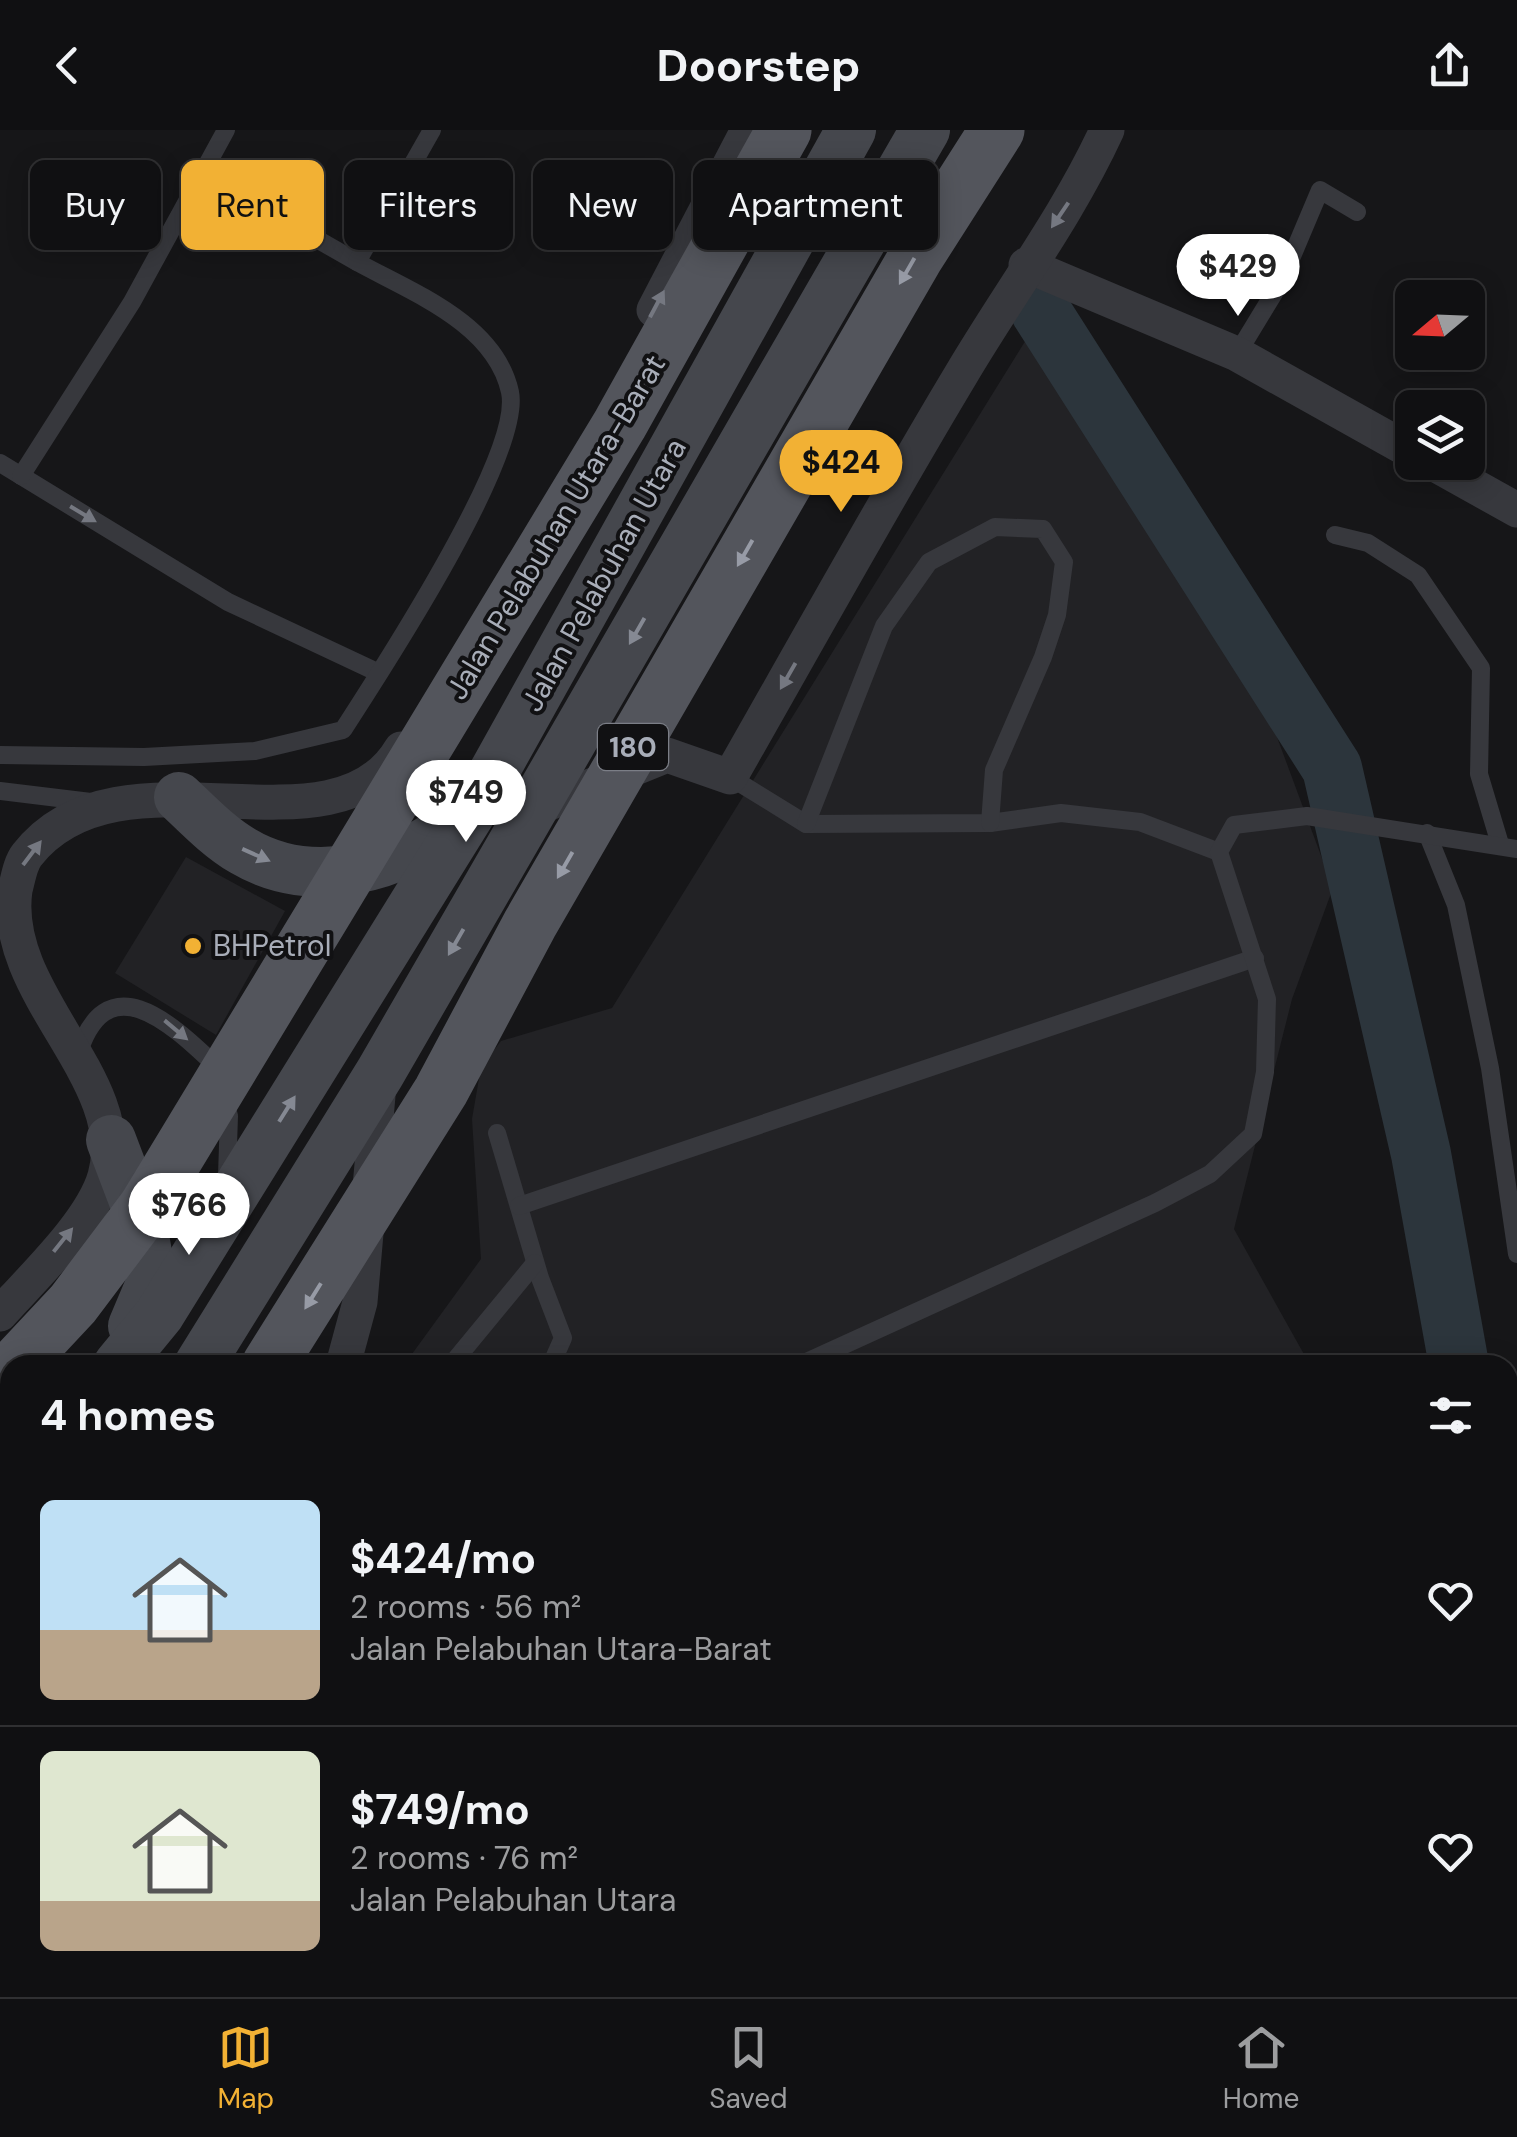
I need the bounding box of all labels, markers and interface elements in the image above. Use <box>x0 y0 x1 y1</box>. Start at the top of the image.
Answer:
text: Doorstep <box>657 36 860 95</box>
icon: back <box>40 38 95 93</box>
icon: share <box>1422 38 1477 93</box>
chip: Buy <box>30 160 161 250</box>
chip: Rent <box>181 160 324 250</box>
chip: Filters <box>344 160 513 250</box>
chip: New <box>533 160 673 250</box>
chip: Apartment <box>693 160 938 250</box>
one-way arrow <box>1051 202 1070 229</box>
pin: $429 <box>1179 234 1297 319</box>
text: $429 <box>1199 245 1277 287</box>
one-way arrow <box>899 257 916 285</box>
north arrow <box>1395 280 1485 370</box>
map controls <box>1395 280 1485 480</box>
one-way arrow <box>648 289 665 318</box>
street label: Jalan Pelabuhan Utara-Barat <box>439 348 673 706</box>
button: layers <box>1395 390 1485 480</box>
pin: $424 <box>782 430 900 515</box>
street label: Jalan Pelabuhan Utara <box>514 432 694 718</box>
text: $424 <box>801 441 881 483</box>
one-way arrow <box>69 504 97 522</box>
one-way arrow <box>737 539 754 567</box>
one-way arrow <box>629 617 646 645</box>
one-way arrow <box>779 661 796 690</box>
road number: 180 <box>598 724 668 770</box>
pin: $749 <box>407 760 525 845</box>
text: $749 <box>428 771 504 813</box>
one-way arrow <box>21 841 42 867</box>
one-way arrow <box>241 848 271 864</box>
one-way arrow <box>557 850 574 879</box>
place label: BHPetrol <box>213 926 331 965</box>
one-way arrow <box>448 928 465 956</box>
marker: BHPetrol <box>182 935 204 957</box>
one-way arrow <box>164 1019 189 1040</box>
one-way arrow <box>277 1095 296 1122</box>
pin: $766 <box>130 1173 248 1258</box>
text: $766 <box>151 1184 227 1226</box>
one-way arrow <box>52 1227 73 1252</box>
one-way arrow <box>304 1282 322 1310</box>
text: 4 homes <box>40 1388 216 1443</box>
icon: filters <box>1423 1388 1478 1443</box>
text: $424/mo <box>350 1531 536 1586</box>
icon: home <box>120 1540 240 1660</box>
icon: heart <box>1423 1573 1478 1628</box>
text: 2 rooms · 56 m² <box>350 1586 581 1628</box>
text: Jalan Pelabuhan Utara-Barat <box>350 1628 772 1670</box>
text: $749/mo <box>350 1782 530 1837</box>
icon: home <box>120 1791 240 1911</box>
icon: heart <box>1423 1824 1478 1879</box>
text: 2 rooms · 76 m² <box>350 1837 578 1879</box>
text: Jalan Pelabuhan Utara <box>350 1879 676 1921</box>
tab: Map <box>218 2020 274 2117</box>
tab: Saved <box>709 2020 788 2117</box>
tab: Home <box>1223 2020 1299 2117</box>

